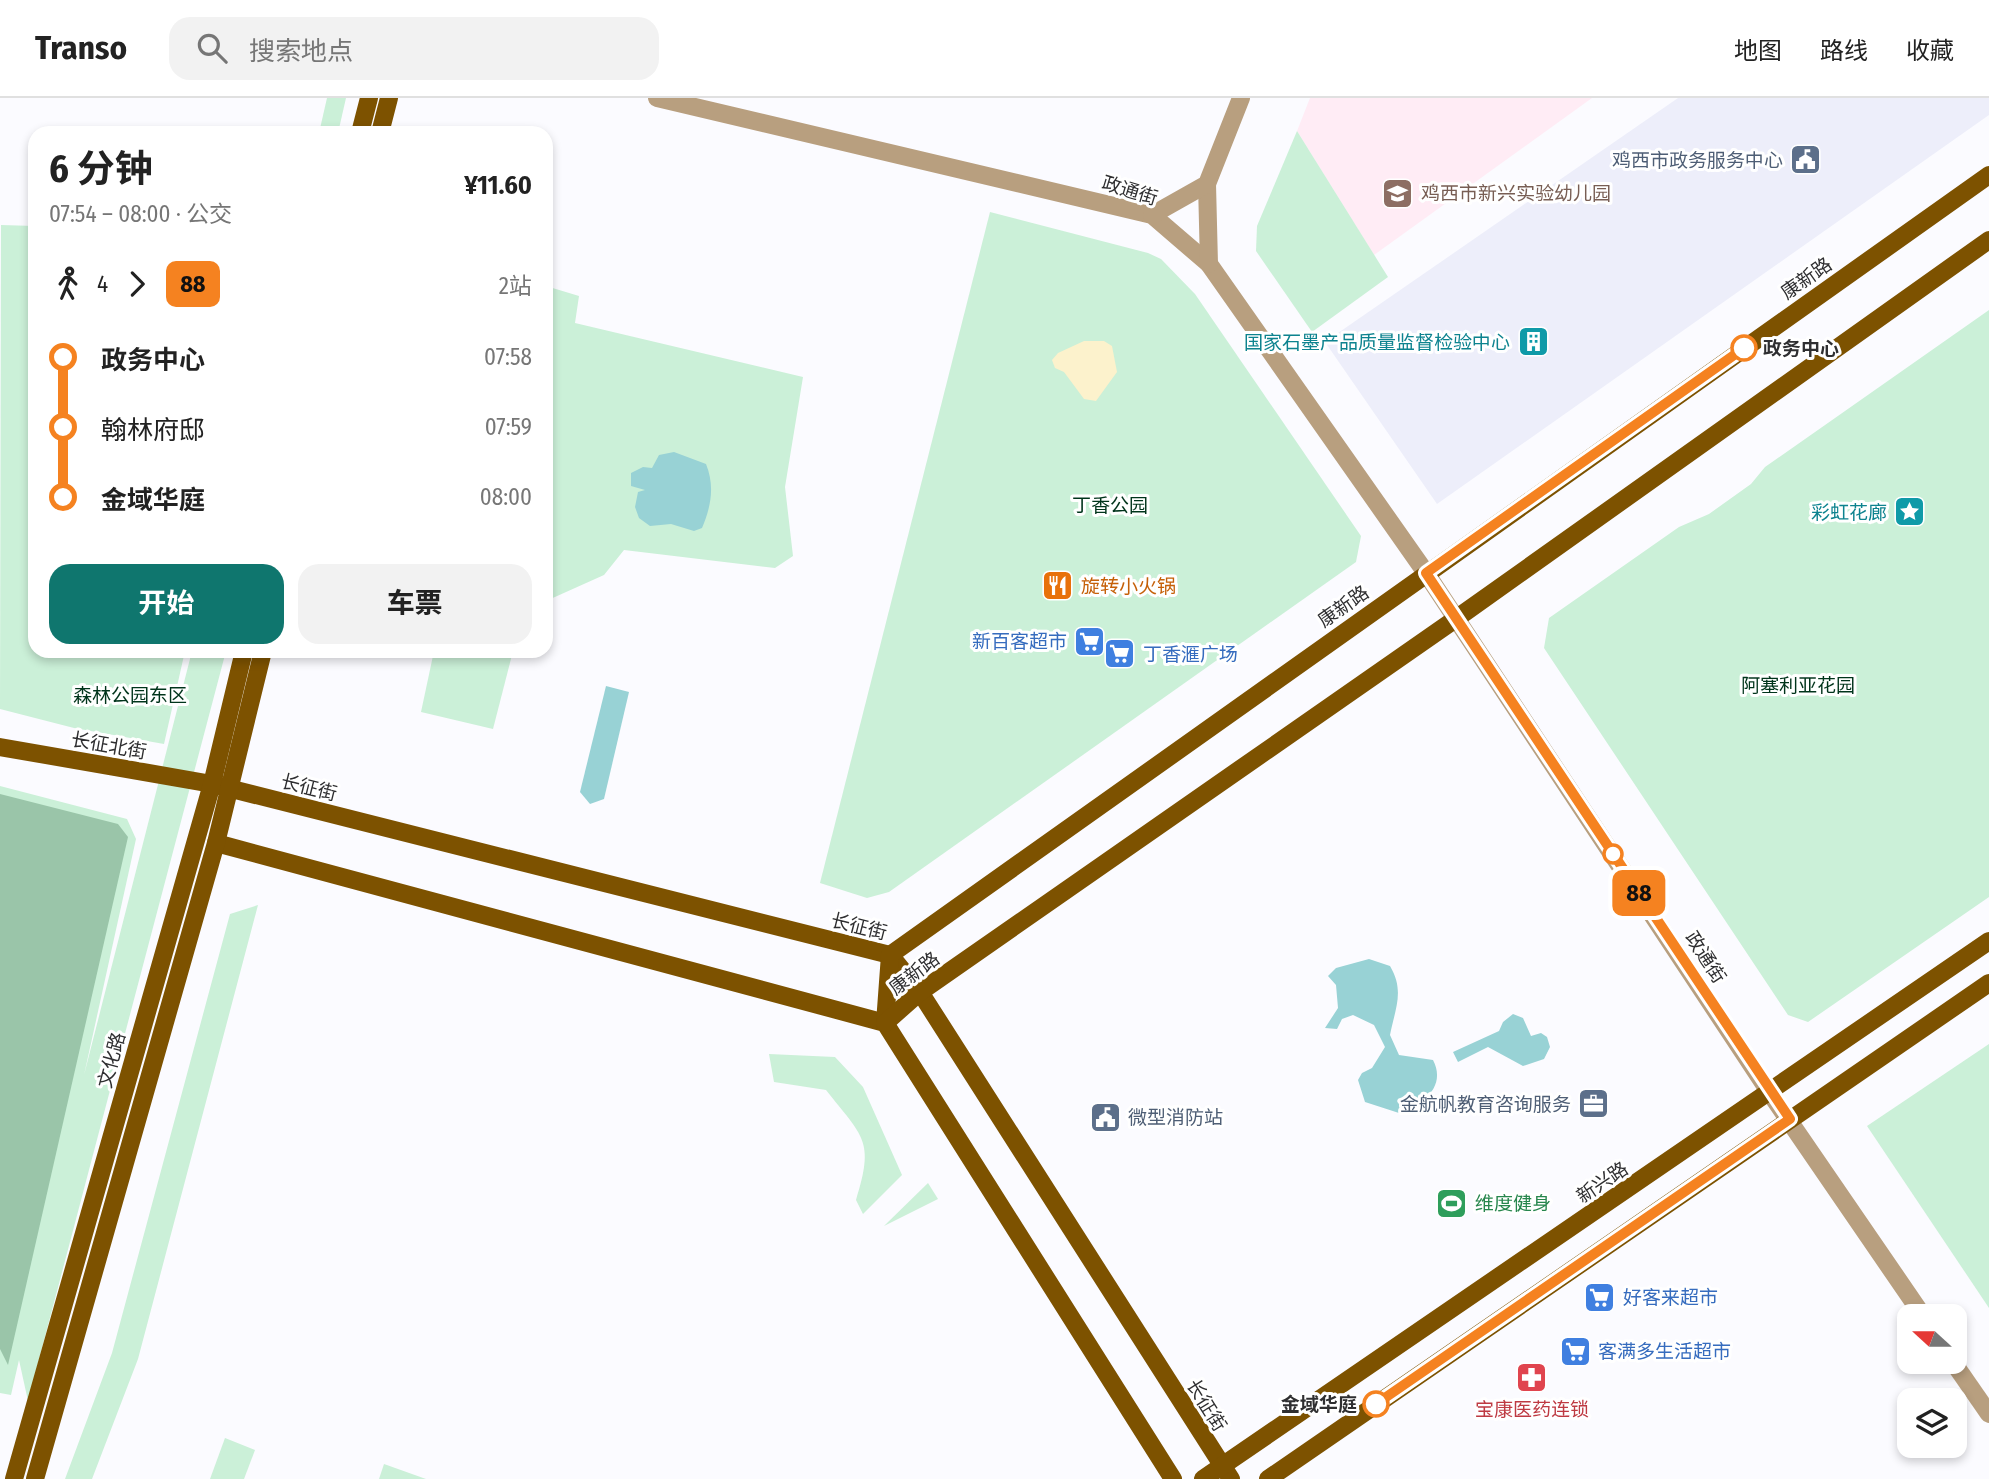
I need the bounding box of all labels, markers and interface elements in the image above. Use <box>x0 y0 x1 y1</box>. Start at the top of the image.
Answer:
search box <box>169 17 659 80</box>
text: Transo <box>35 28 127 68</box>
icon: search <box>193 29 231 67</box>
text: 搜索地点 <box>249 36 353 67</box>
text: 地图 <box>1734 37 1782 65</box>
text: 路线 <box>1820 37 1868 65</box>
text: 收藏 <box>1906 37 1954 65</box>
public building icon: 鸡西市政务服务中心 <box>1789 143 1823 177</box>
text: 6 分钟 <box>49 146 153 192</box>
place label: 鸡西市政务服务中心 <box>1612 149 1783 172</box>
text: ¥11.60 <box>464 170 532 201</box>
street label: 政通街 <box>1099 171 1160 210</box>
school or university icon: 鸡西市新兴实验幼儿园 <box>1381 176 1415 210</box>
place label: 鸡西市新兴实验幼儿园 <box>1421 182 1611 205</box>
text: 07:54 – 08:00 · 公交 <box>49 200 232 228</box>
street label: 康新路 <box>1776 253 1836 304</box>
icon: walk <box>49 265 87 303</box>
icon: forward <box>118 265 156 303</box>
text: 4 <box>97 270 108 298</box>
text: 88 <box>180 270 206 298</box>
text: 2站 <box>499 272 532 300</box>
building icon: 国家石墨产品质量监督检验中心 <box>1516 325 1550 359</box>
place label: 国家石墨产品质量监督检验中心 <box>1244 331 1510 354</box>
marker: 政务中心 <box>1731 335 1757 361</box>
place label: 政务中心 <box>1763 337 1839 360</box>
text: 07:58 <box>484 343 532 371</box>
text: 政务中心 <box>101 345 205 376</box>
text: 07:59 <box>485 413 532 441</box>
text: 翰林府邸 <box>101 415 205 446</box>
text: 08:00 <box>480 483 532 511</box>
text: 金域华庭 <box>101 485 205 516</box>
park label: 丁香公园 <box>1072 494 1148 517</box>
place icon: 彩虹花廊 <box>1893 495 1927 529</box>
place label: 彩虹花廊 <box>1811 501 1887 524</box>
button: 开始 <box>49 564 284 644</box>
button: 车票 <box>298 564 532 644</box>
restaurant icon: 旋转小火锅 <box>1041 569 1075 603</box>
place label: 旋转小火锅 <box>1081 575 1176 598</box>
street label: 康新路 <box>1313 581 1373 632</box>
supermarket icon: 新百客超市 <box>1073 624 1107 658</box>
place label: 新百客超市 <box>972 630 1067 653</box>
supermarket icon: 丁香滙广场 <box>1103 637 1137 671</box>
place label: 丁香滙广场 <box>1143 643 1238 666</box>
park label: 阿塞利亚花园 <box>1741 674 1855 697</box>
park label: 森林公园东区 <box>73 684 187 707</box>
street label: 长征北街 <box>69 728 148 763</box>
street label: 长征街 <box>278 769 339 806</box>
unlabelled marker <box>1603 844 1623 864</box>
line badge: 88 <box>1608 870 1670 916</box>
text: 88 <box>1626 879 1652 907</box>
street label: 长征街 <box>828 908 889 945</box>
street label: 政通街 <box>1680 927 1731 987</box>
street label: 康新路 <box>885 947 944 1000</box>
street label: 文化路 <box>93 1030 130 1091</box>
office icon: 金航帆教育咨询服务 <box>1577 1087 1611 1121</box>
place label: 金航帆教育咨询服务 <box>1400 1093 1571 1116</box>
public building icon: 微型消防站 <box>1088 1100 1122 1134</box>
place label: 微型消防站 <box>1128 1106 1223 1129</box>
street label: 新兴路 <box>1572 1157 1632 1208</box>
sports icon: 维度健身 <box>1435 1186 1469 1220</box>
place label: 维度健身 <box>1475 1192 1551 1215</box>
supermarket icon: 好客来超市 <box>1583 1280 1617 1314</box>
place label: 好客来超市 <box>1623 1286 1718 1309</box>
north arrow <box>1897 1304 1967 1374</box>
map controls <box>1897 1304 1967 1458</box>
supermarket icon: 客满多生活超市 <box>1558 1334 1592 1368</box>
place label: 客满多生活超市 <box>1598 1340 1731 1363</box>
pharmacy icon: 宝康医药连锁 <box>1515 1361 1549 1395</box>
street label: 长征街 <box>1182 1375 1231 1436</box>
button: layers <box>1897 1388 1967 1458</box>
marker: 金域华庭 <box>1363 1391 1389 1417</box>
place label: 金域华庭 <box>1281 1393 1357 1416</box>
place label: 宝康医药连锁 <box>1475 1398 1589 1421</box>

